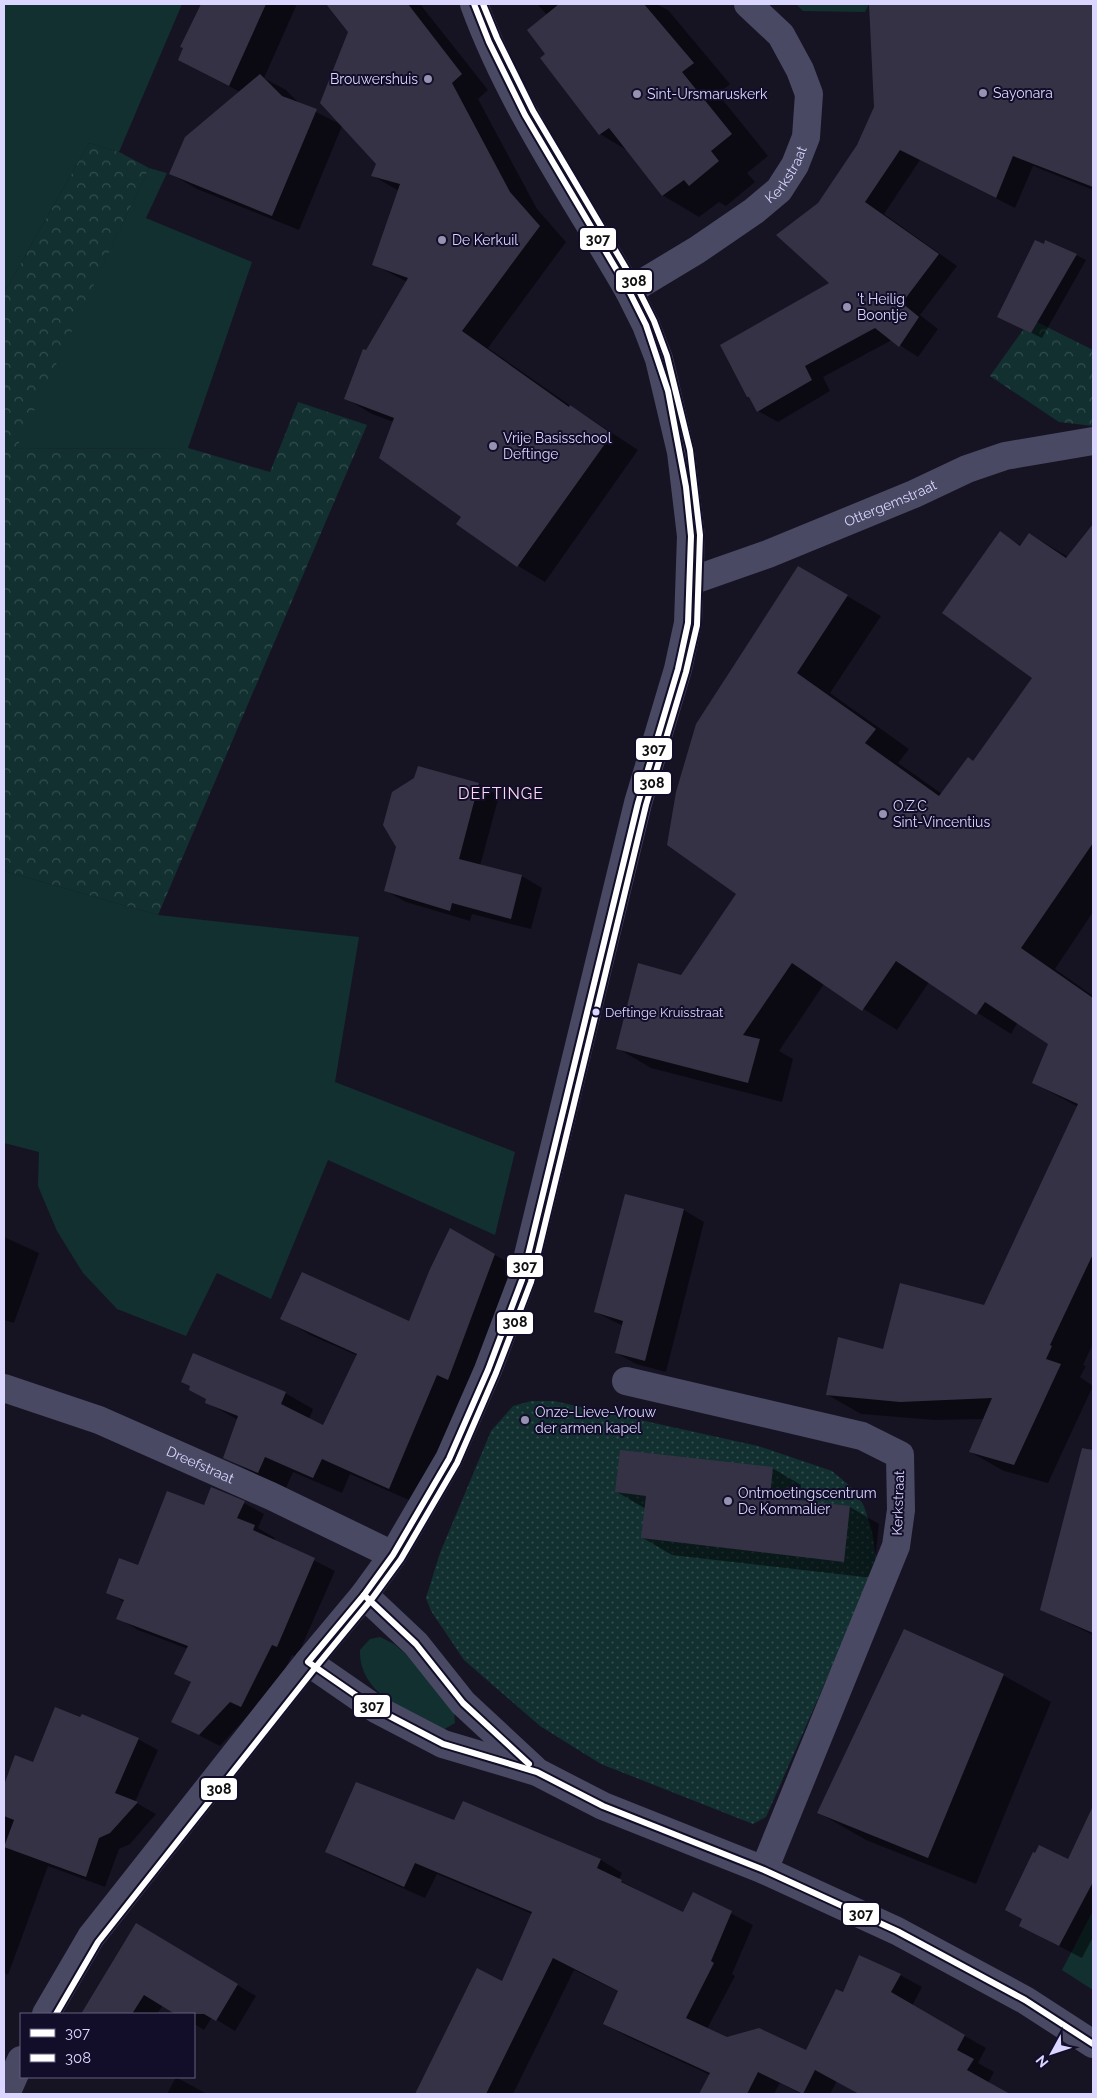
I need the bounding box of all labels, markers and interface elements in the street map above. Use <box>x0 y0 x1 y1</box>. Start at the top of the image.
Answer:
place label: Brouwershuis <box>330 71 418 87</box>
marker: Brouwershuis <box>422 73 434 85</box>
place label: Sayonara <box>993 85 1053 101</box>
place label: Sint-Ursmaruskerk <box>647 86 768 102</box>
marker: Sayonara <box>977 87 989 99</box>
marker: Sint-Ursmaruskerk <box>631 88 643 100</box>
street label: Kerkstraat <box>762 143 810 206</box>
line badge: 307 <box>579 227 617 251</box>
text: 307 <box>586 231 610 247</box>
place label: De Kerkuil <box>452 232 518 248</box>
marker: De Kerkuil <box>436 234 448 246</box>
line badge: 308 <box>615 269 653 293</box>
text: 308 <box>622 273 646 289</box>
place label: 't Heilig Boontje <box>857 291 907 323</box>
marker: 't Heilig Boontje <box>841 301 853 313</box>
place label: Vrije Basisschool Deftinge <box>503 430 612 462</box>
marker: Vrije Basisschool Deftinge <box>487 440 499 452</box>
street label: Ottergemstraat <box>842 476 939 530</box>
line badge: 307 <box>635 737 673 761</box>
text: 307 <box>642 741 666 757</box>
line badge: 308 <box>633 771 672 795</box>
text: 308 <box>640 775 664 791</box>
district label: DEFTINGE <box>458 784 544 803</box>
place label: O.Z.C Sint-Vincentius <box>893 798 990 830</box>
marker: O.Z.C Sint-Vincentius <box>877 808 889 820</box>
place label: Deftinge Kruisstraat <box>605 1005 724 1020</box>
marker: Deftinge Kruisstraat <box>591 1007 601 1017</box>
line badge: 307 <box>506 1254 544 1278</box>
text: 307 <box>513 1258 537 1274</box>
line badge: 308 <box>496 1311 534 1335</box>
text: 308 <box>503 1314 527 1330</box>
place label: Onze-Lieve-Vrouw der armen kapel <box>535 1404 657 1436</box>
marker: Onze-Lieve-Vrouw der armen kapel <box>519 1414 531 1426</box>
street label: Dreefstraat <box>164 1443 237 1487</box>
street label: Kerkstraat <box>889 1470 907 1536</box>
place label: Ontmoetingscentrum De Kommalier <box>738 1485 877 1517</box>
marker: Ontmoetingscentrum De Kommalier <box>722 1495 734 1507</box>
line badge: 307 <box>353 1694 391 1718</box>
text: 307 <box>360 1698 384 1714</box>
line badge: 308 <box>200 1777 238 1801</box>
text: 308 <box>207 1781 231 1797</box>
line badge: 307 <box>842 1902 880 1926</box>
text: 307 <box>849 1906 873 1922</box>
legend <box>20 2013 195 2078</box>
text: 307 <box>65 2024 90 2042</box>
north arrow <box>1027 2028 1077 2078</box>
text: 308 <box>65 2049 91 2067</box>
text: N <box>1032 2052 1052 2071</box>

